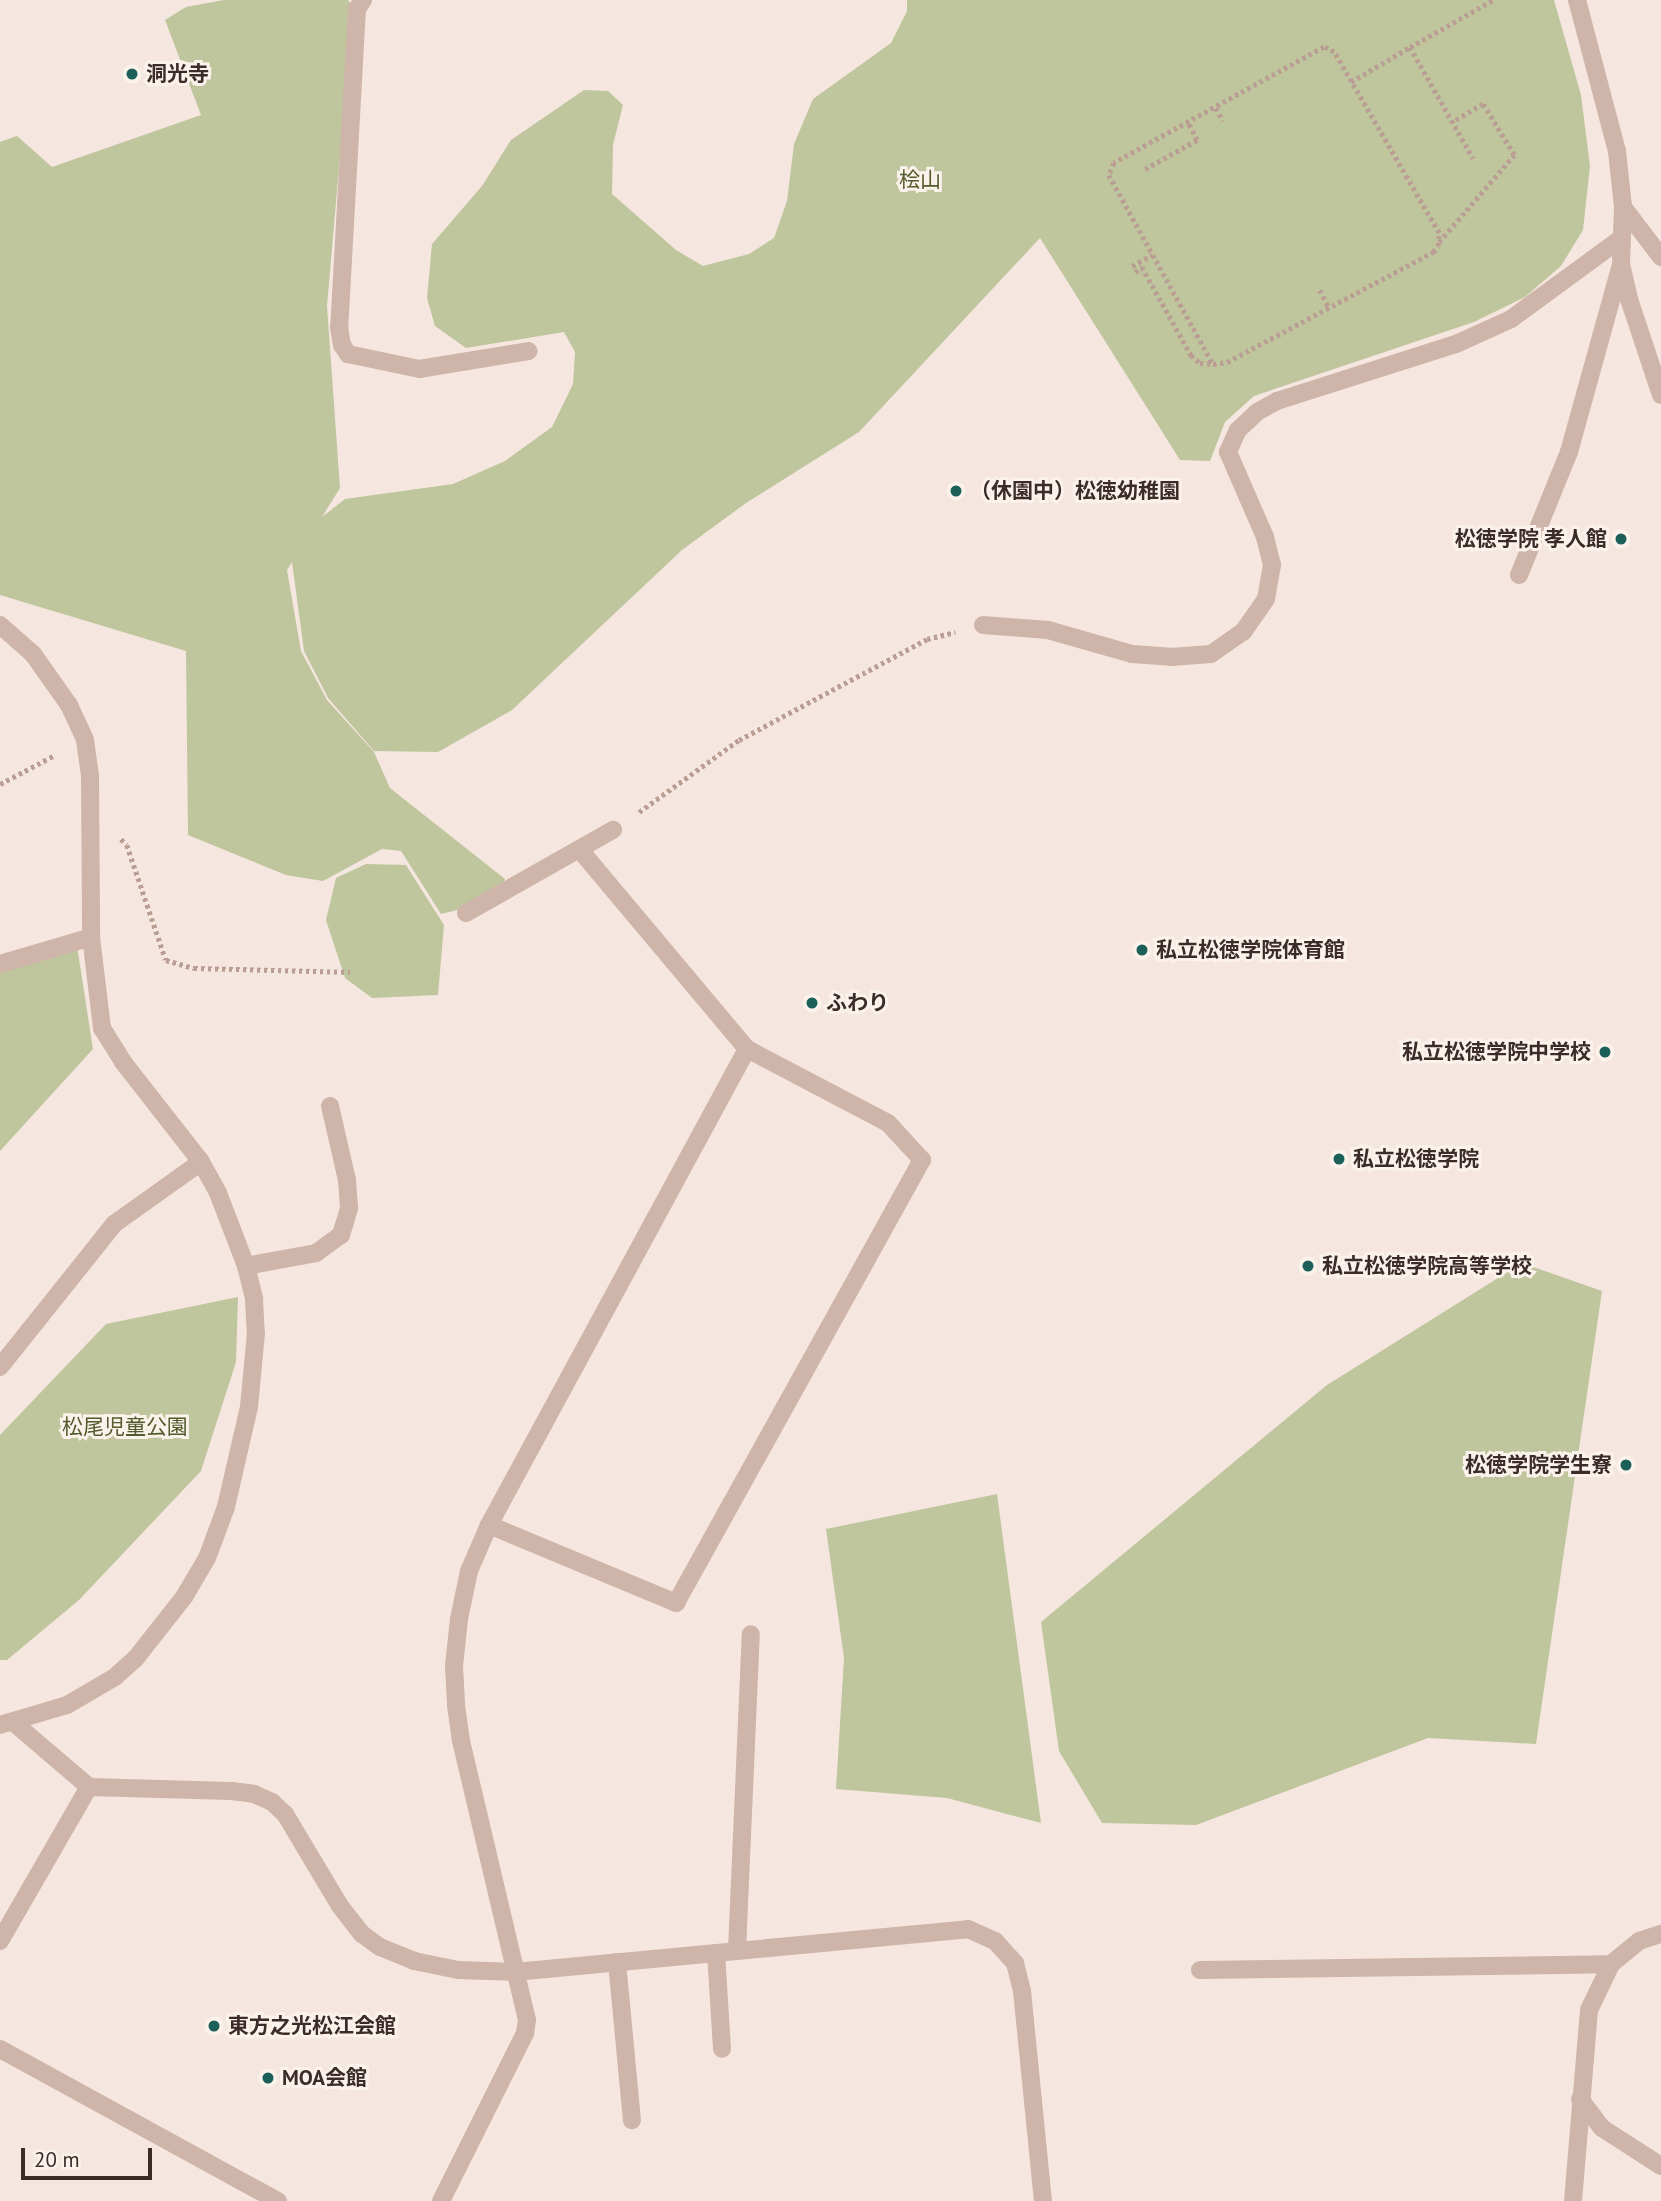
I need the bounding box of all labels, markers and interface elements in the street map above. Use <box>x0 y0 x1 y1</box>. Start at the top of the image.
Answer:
place label: 洞光寺 <box>146 61 209 87</box>
marker: 洞光寺 <box>124 66 140 82</box>
park label: 桧山 <box>899 167 941 193</box>
place label: （休園中）松徳幼稚園 <box>970 478 1180 504</box>
marker: （休園中）松徳幼稚園 <box>948 483 964 499</box>
place label: 松徳学院 孝人館 <box>1455 526 1607 552</box>
marker: 松徳学院 孝人館 <box>1613 531 1629 547</box>
place label: 私立松徳学院体育館 <box>1156 937 1345 963</box>
marker: 私立松徳学院体育館 <box>1134 942 1150 958</box>
place label: ふわり <box>826 990 889 1016</box>
marker: ふわり <box>804 995 820 1011</box>
place label: 私立松徳学院中学校 <box>1402 1039 1591 1065</box>
marker: 私立松徳学院中学校 <box>1597 1044 1613 1060</box>
place label: 私立松徳学院 <box>1353 1146 1479 1172</box>
marker: 私立松徳学院 <box>1331 1151 1347 1167</box>
place label: 私立松徳学院高等学校 <box>1322 1253 1532 1279</box>
marker: 私立松徳学院高等学校 <box>1300 1258 1316 1274</box>
park label: 松尾児童公園 <box>62 1414 188 1440</box>
place label: 松徳学院学生寮 <box>1465 1452 1612 1478</box>
marker: 松徳学院学生寮 <box>1618 1457 1634 1473</box>
place label: 東方之光松江会館 <box>228 2013 396 2039</box>
marker: 東方之光松江会館 <box>206 2018 222 2034</box>
place label: MOA会館 <box>282 2065 367 2091</box>
marker: MOA会館 <box>260 2070 276 2086</box>
scale bar <box>24 2134 156 2178</box>
text: 20 m <box>34 2146 80 2173</box>

